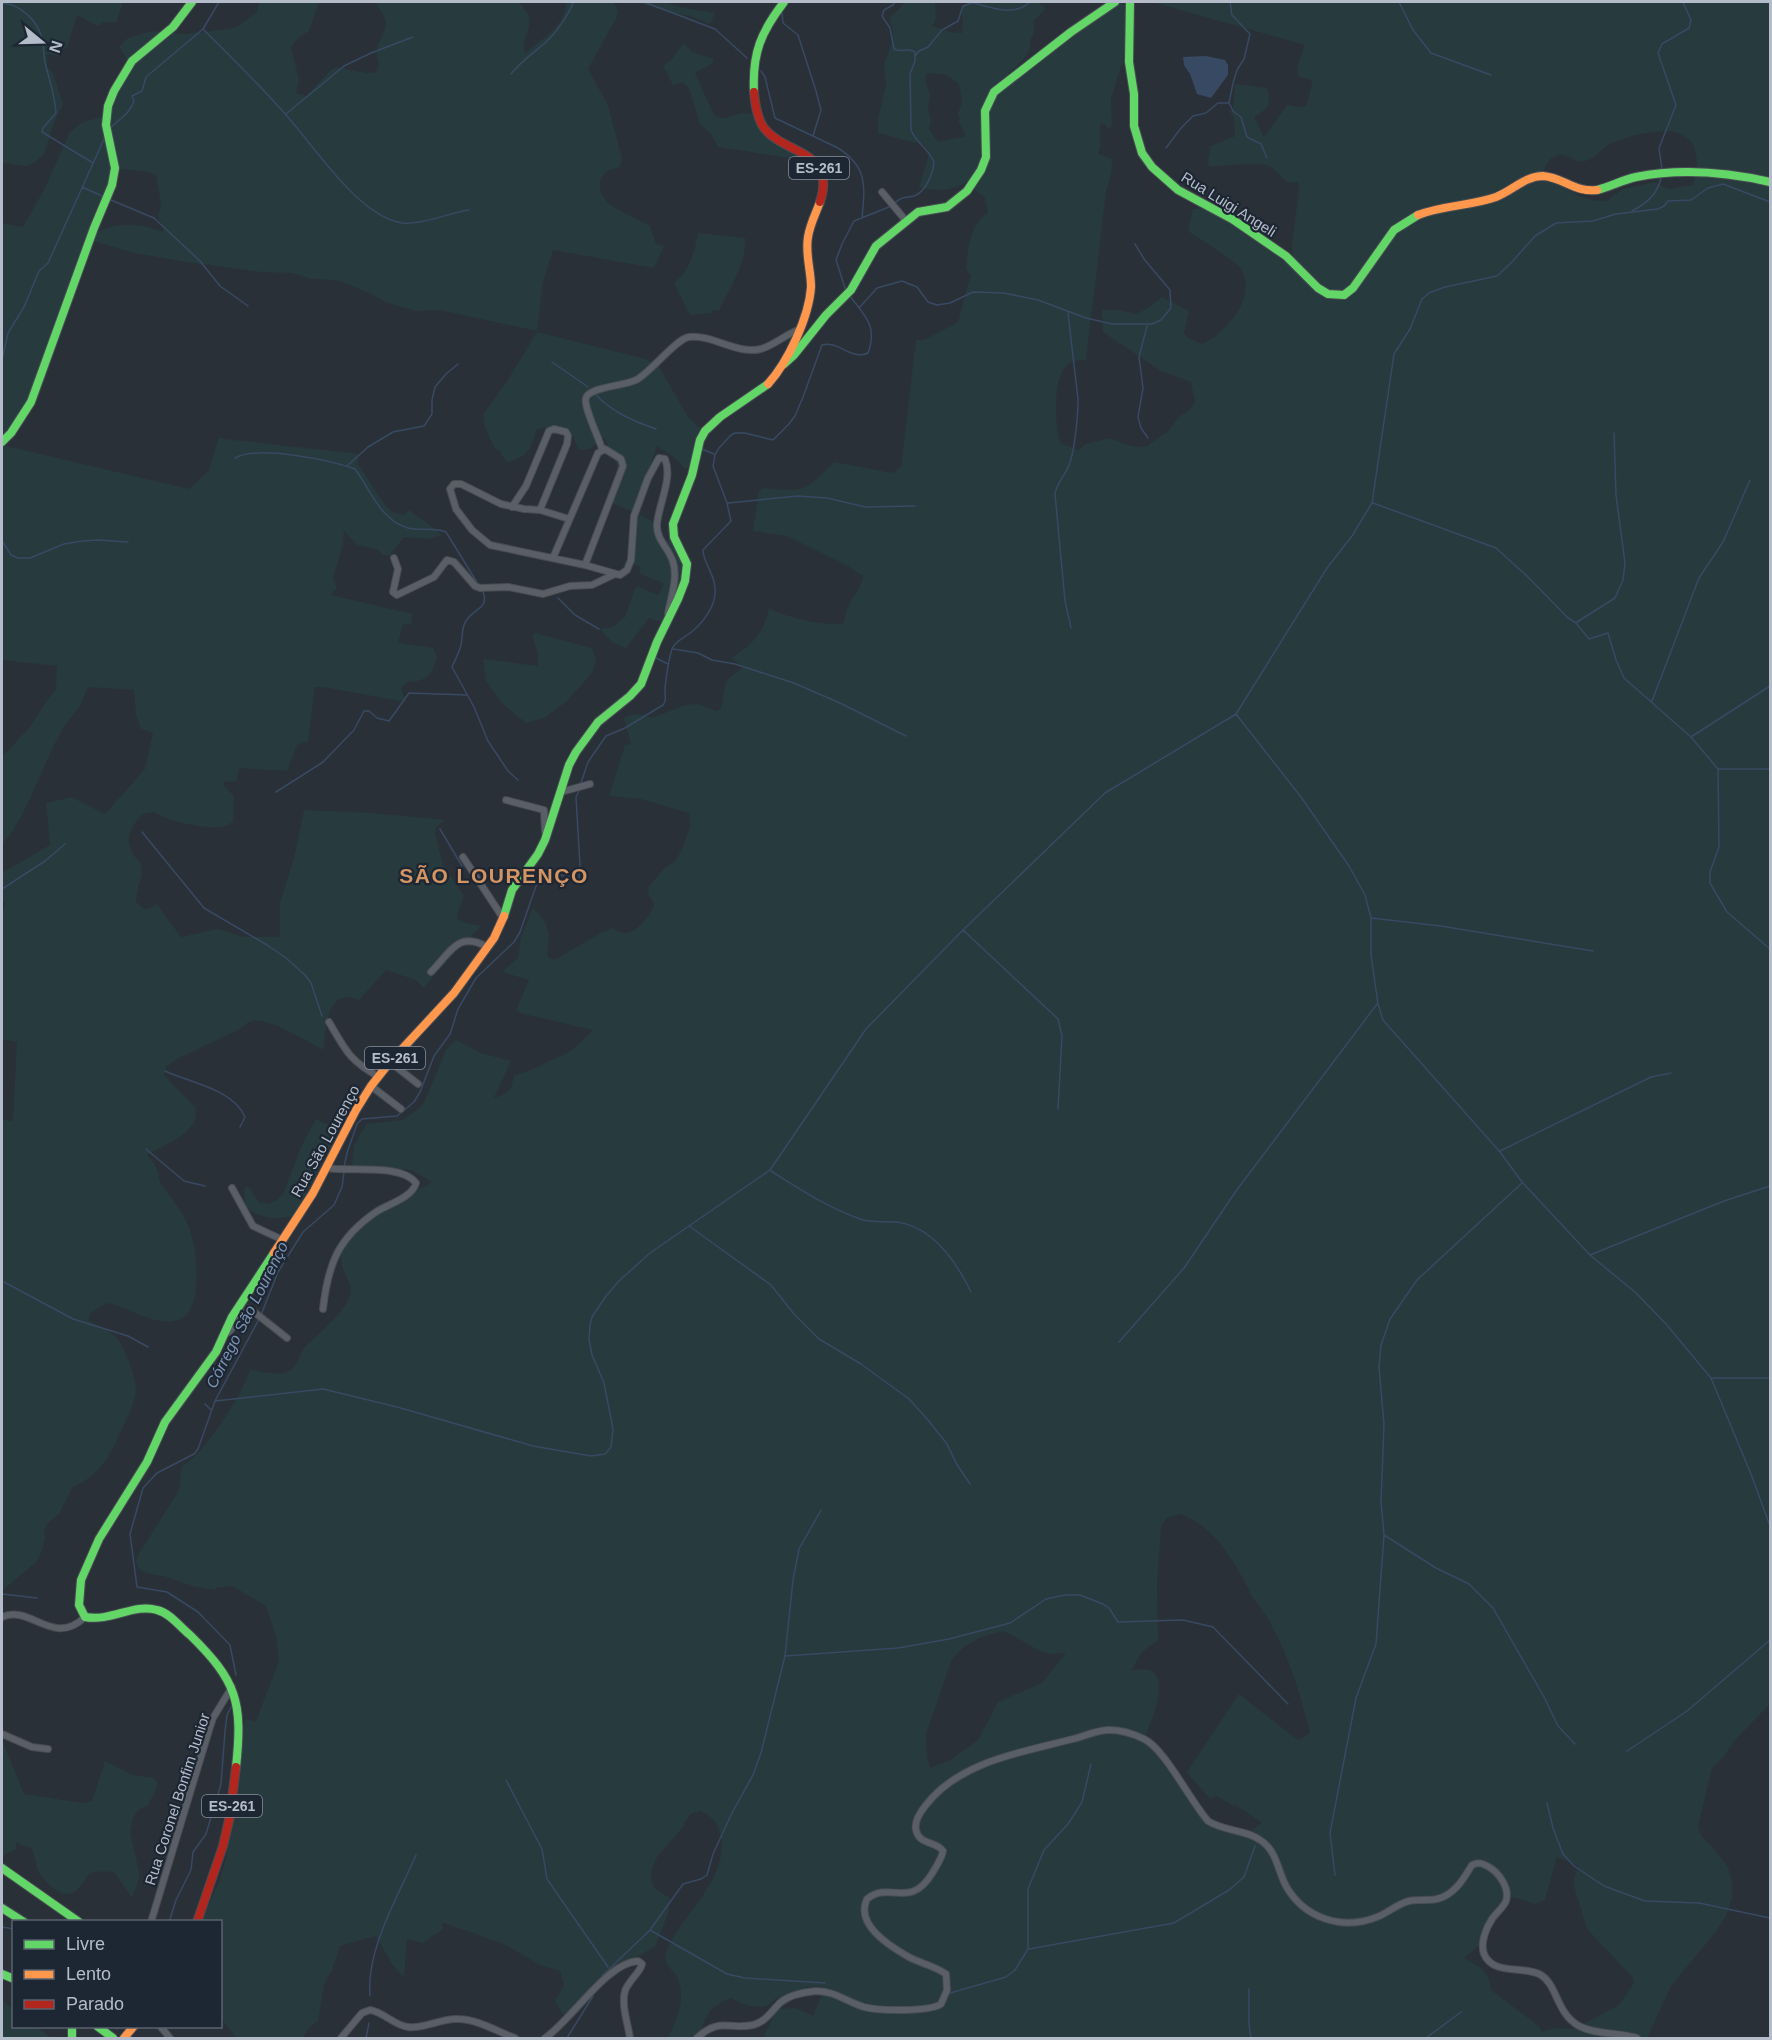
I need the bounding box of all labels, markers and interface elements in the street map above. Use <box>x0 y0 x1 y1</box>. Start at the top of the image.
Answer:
north arrow <box>12 12 72 72</box>
text: N <box>46 38 66 55</box>
road number: ES-261 <box>789 157 849 179</box>
street label: Rua Luigi Angeli <box>1179 168 1279 240</box>
district label: SÃO LOURENÇO <box>399 864 589 887</box>
road number: ES-261 <box>365 1047 425 1069</box>
street label: Rua São Lourenço <box>287 1082 363 1200</box>
water label: Córrego São Lourenço <box>203 1239 291 1391</box>
street label: Rua Coronel Bonfim Junior <box>141 1711 213 1887</box>
road number: ES-261 <box>202 1795 262 1817</box>
legend <box>12 1920 222 2028</box>
text: Livre <box>66 1934 105 1954</box>
text: Lento <box>66 1964 111 1984</box>
text: Parado <box>66 1994 124 2014</box>

